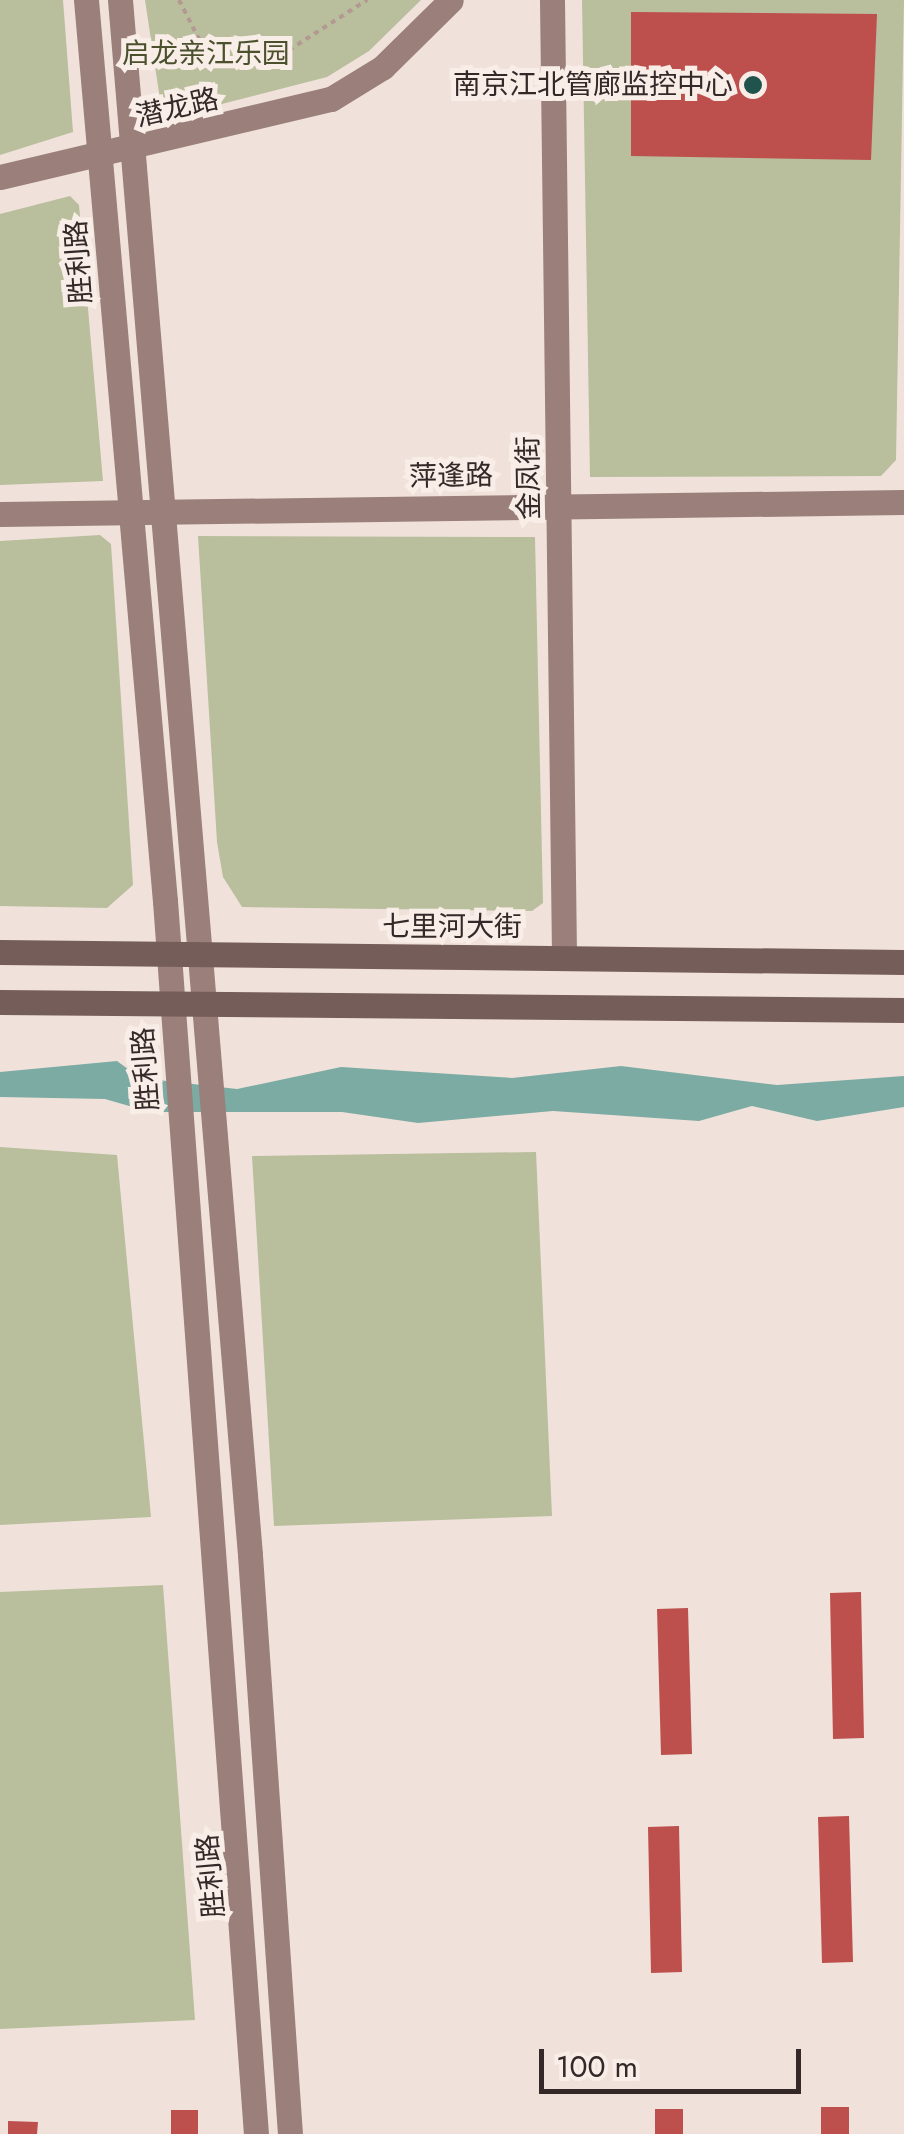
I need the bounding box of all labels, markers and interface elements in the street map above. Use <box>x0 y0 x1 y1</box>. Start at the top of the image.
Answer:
park label: 启龙亲江乐园 <box>122 37 290 71</box>
place label: 南京江北管廊监控中心 <box>453 68 733 102</box>
marker: 南京江北管廊监控中心 <box>742 74 764 96</box>
street label: 潜龙路 <box>132 82 222 134</box>
street label: 胜利路 <box>59 219 99 305</box>
street label: 金凤街 <box>511 436 547 520</box>
street label: 萍逢路 <box>409 458 493 494</box>
street label: 七里河大街 <box>382 910 522 944</box>
street label: 胜利路 <box>126 1026 166 1112</box>
street label: 胜利路 <box>191 1833 231 1919</box>
scale bar <box>544 2029 806 2091</box>
text: 100 m <box>556 2045 638 2088</box>

